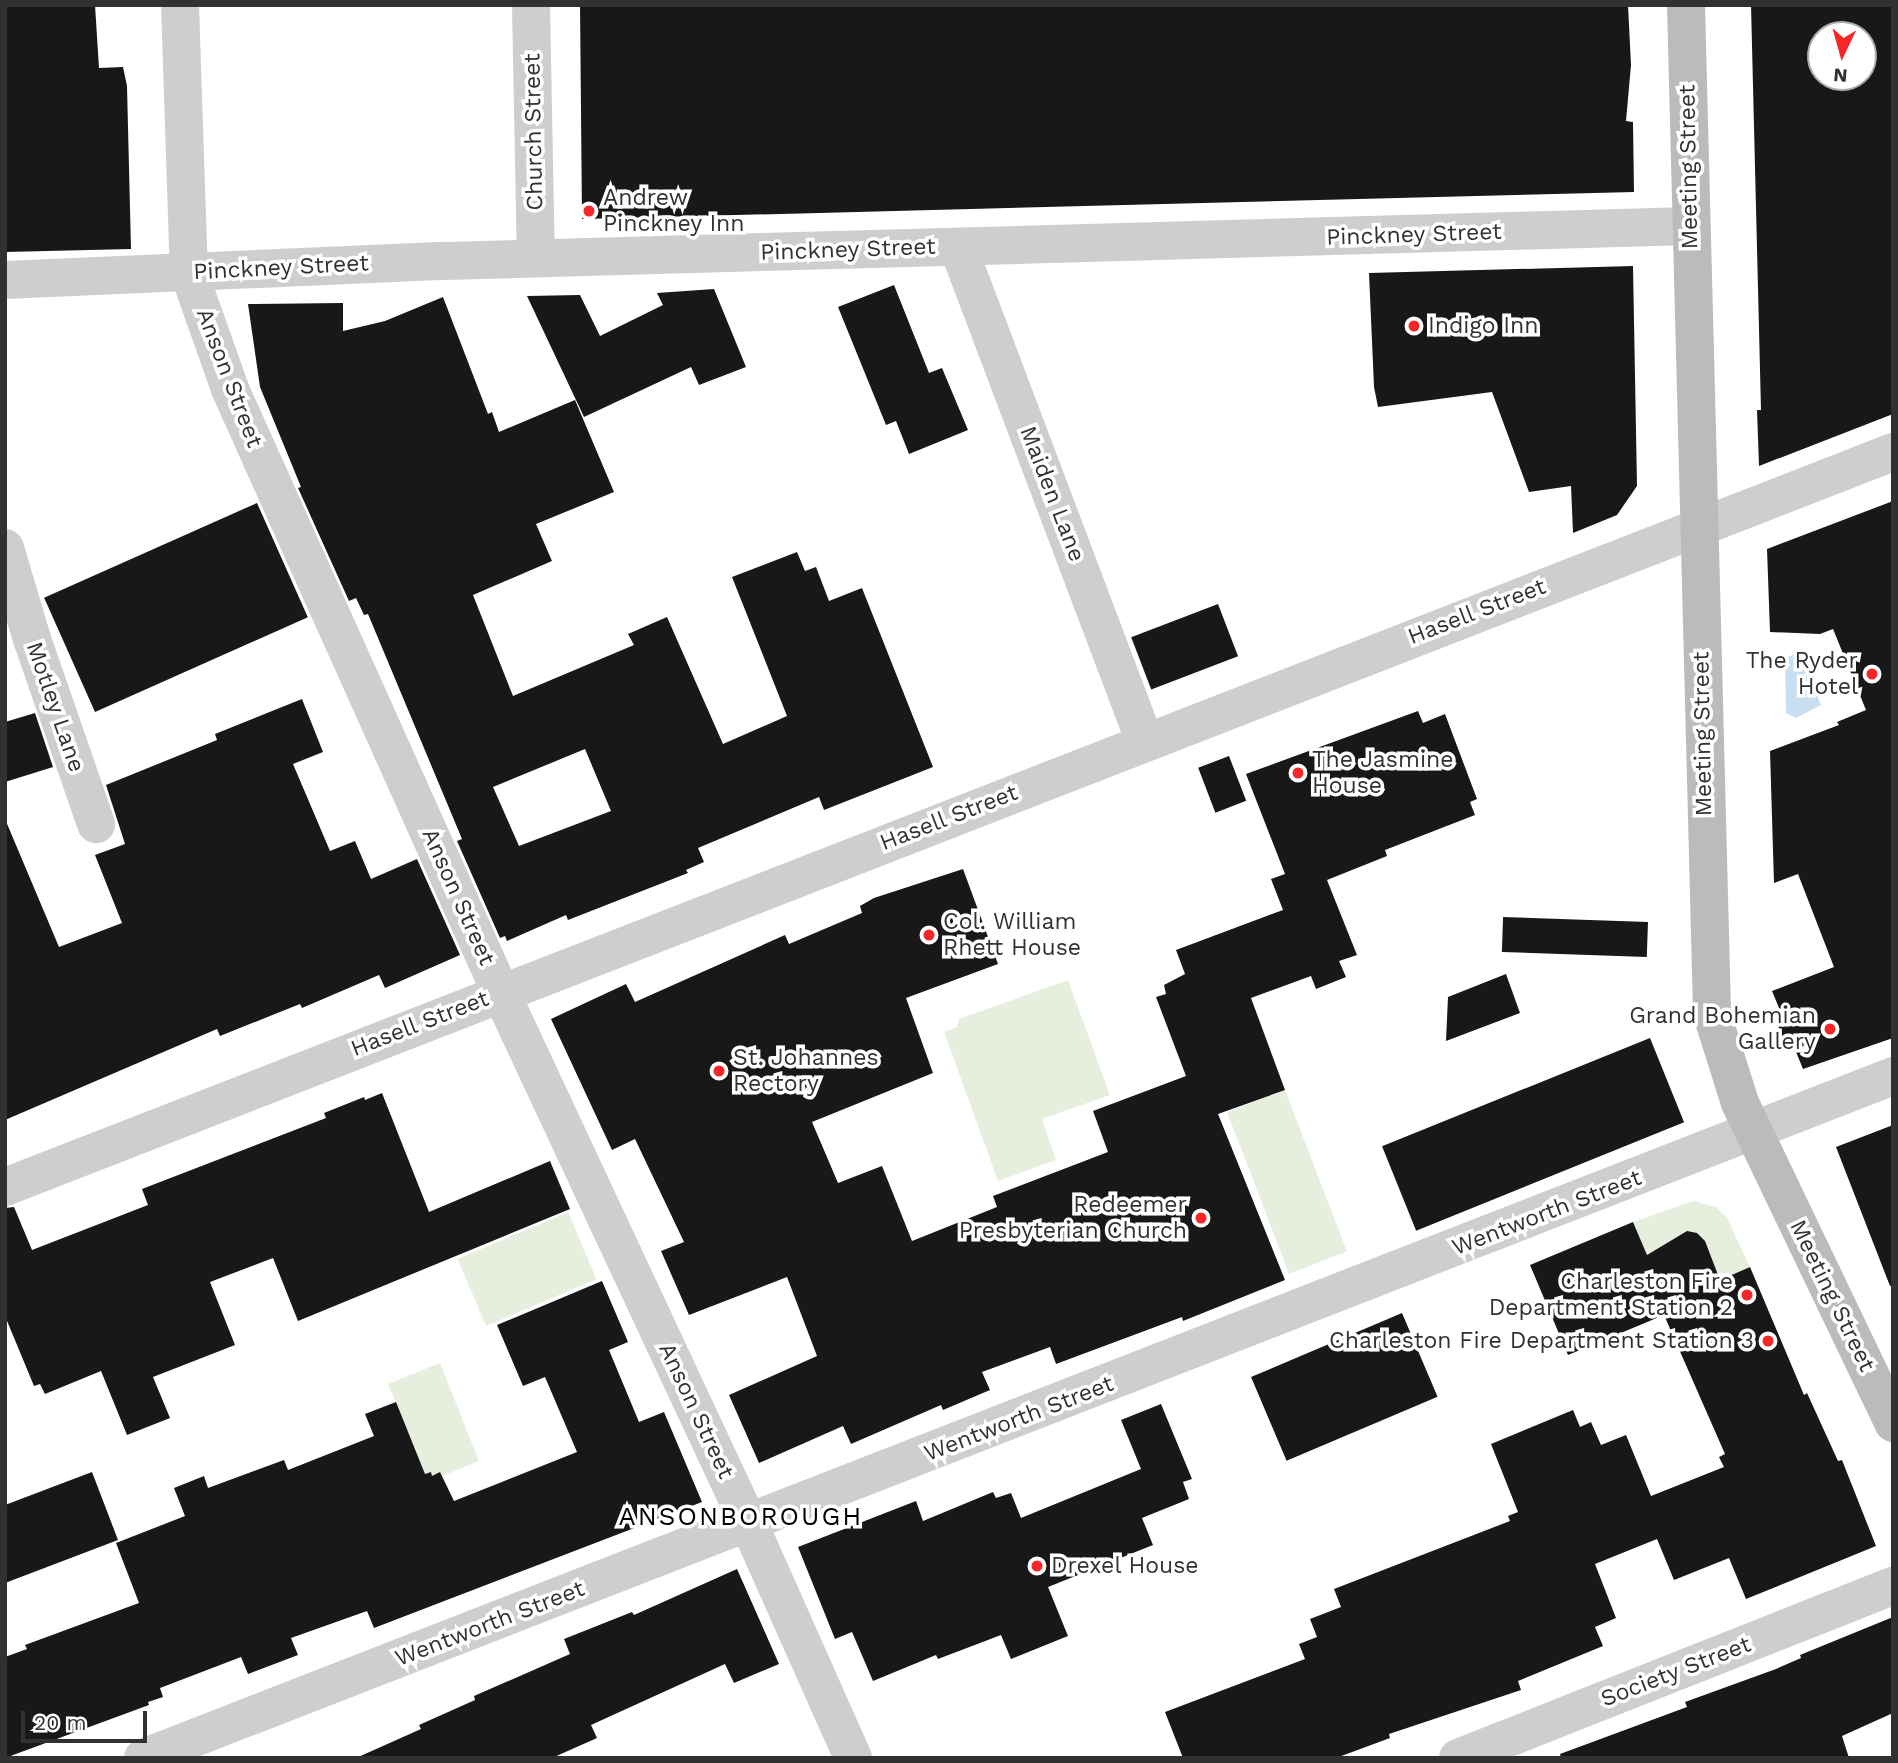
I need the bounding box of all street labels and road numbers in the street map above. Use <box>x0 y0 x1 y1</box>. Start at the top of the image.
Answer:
street label: Church Street <box>519 53 549 211</box>
street label: Meeting Street <box>1674 84 1704 250</box>
street label: Pinckney Street <box>1325 218 1503 252</box>
street label: Pinckney Street <box>759 233 937 267</box>
street label: Pinckney Street <box>192 250 370 286</box>
street label: Anson Street <box>190 305 268 451</box>
street label: Maiden Lane <box>1014 422 1090 566</box>
street label: Hasell Street <box>1404 573 1550 651</box>
street label: Motley Lane <box>20 638 90 776</box>
street label: Meeting Street <box>1688 651 1718 817</box>
street label: Hasell Street <box>876 779 1022 857</box>
street label: Anson Street <box>416 824 500 970</box>
street label: Hasell Street <box>347 985 493 1063</box>
street label: Wentworth Street <box>1448 1164 1646 1262</box>
street label: Meeting Street <box>1783 1216 1881 1376</box>
street label: Anson Street <box>653 1339 739 1483</box>
street label: Wentworth Street <box>920 1370 1118 1468</box>
street label: Wentworth Street <box>391 1575 589 1673</box>
street label: Society Street <box>1597 1631 1755 1713</box>

